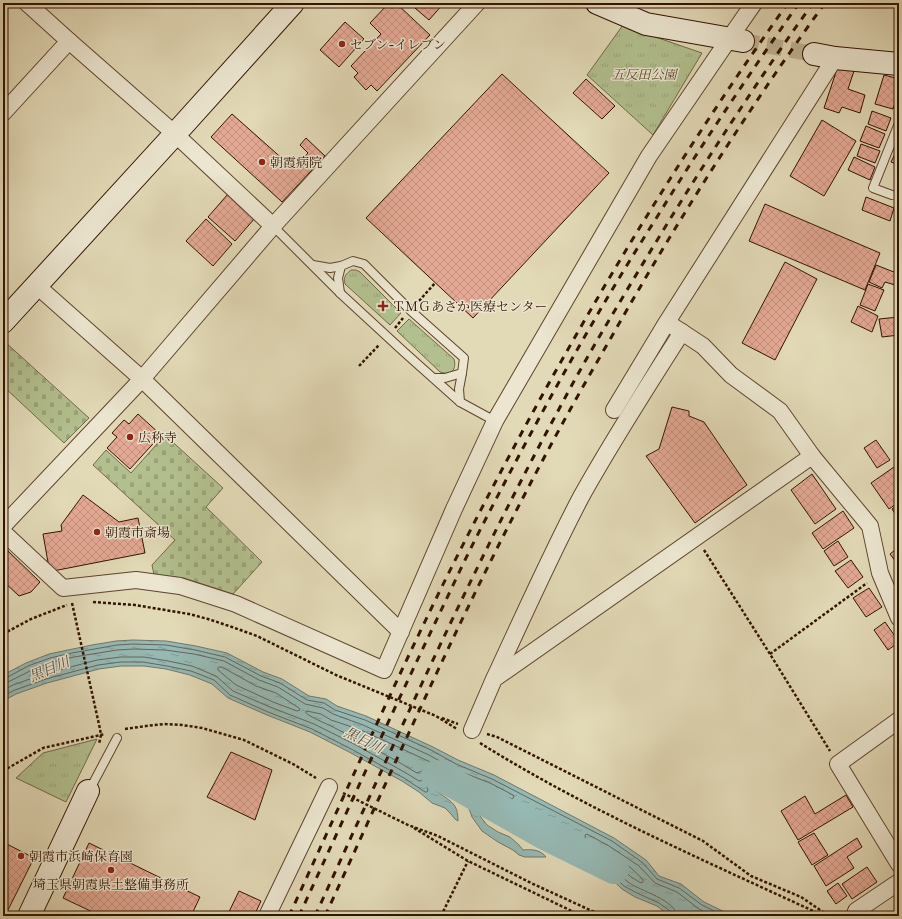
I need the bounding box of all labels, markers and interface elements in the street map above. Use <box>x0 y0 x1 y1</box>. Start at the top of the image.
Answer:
place label: セブン-イレブン <box>350 36 446 52</box>
marker: セブン-イレブン <box>337 39 347 49</box>
park label: 五反田公園 <box>611 66 678 82</box>
place label: 朝霞病院 <box>270 154 322 170</box>
marker: 朝霞病院 <box>257 157 267 167</box>
place label: ＴＭＧあさか医療センター <box>392 298 547 314</box>
marker: ＴＭＧあさか医療センター <box>377 300 389 312</box>
place label: 広称寺 <box>138 429 177 445</box>
marker: 広称寺 <box>125 432 135 442</box>
place label: 朝霞市斎場 <box>105 524 170 540</box>
marker: 朝霞市斎場 <box>92 527 102 537</box>
water label: 黒目川 <box>26 652 74 685</box>
water label: 黒目川 <box>341 723 389 758</box>
place label: 朝霞市浜崎保育園 <box>29 848 133 864</box>
marker: 朝霞市浜崎保育園 <box>16 851 26 861</box>
marker: 埼玉県朝霞県土整備事務所 <box>106 865 116 875</box>
place label: 埼玉県朝霞県土整備事務所 <box>33 876 189 892</box>

